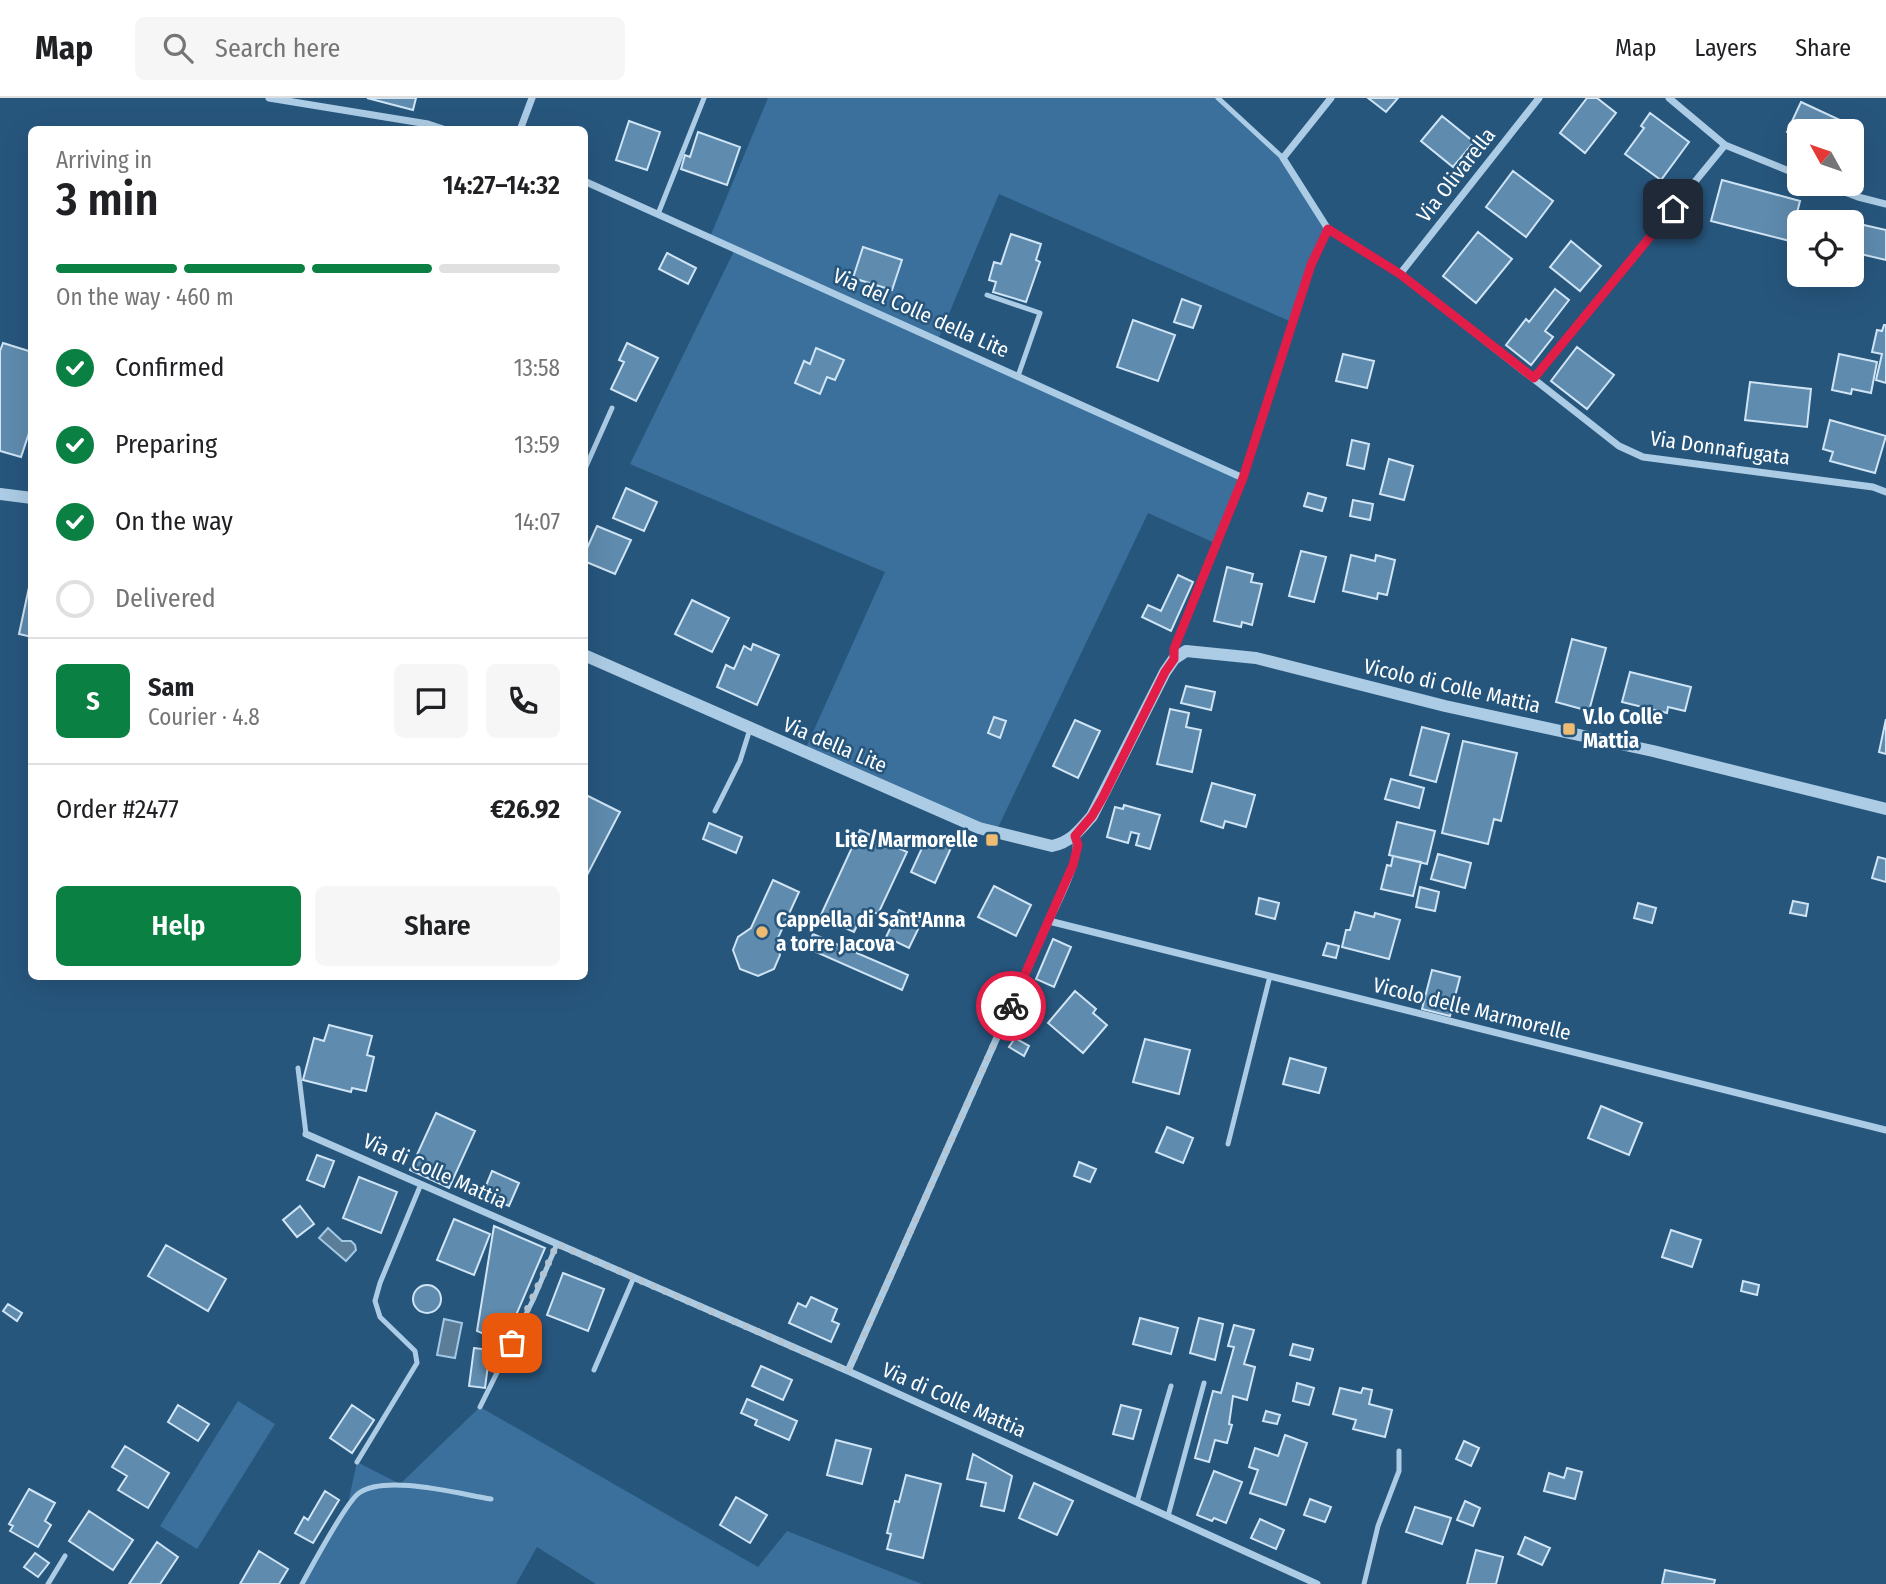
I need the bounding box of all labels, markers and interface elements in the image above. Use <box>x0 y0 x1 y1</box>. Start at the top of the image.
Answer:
search box <box>135 17 625 80</box>
text: Map <box>35 28 93 68</box>
icon: search <box>159 29 197 67</box>
text: Search here <box>215 33 340 64</box>
text: Map <box>1615 34 1657 62</box>
text: Layers <box>1695 34 1757 62</box>
text: Share <box>1795 34 1851 62</box>
north arrow <box>1787 119 1864 196</box>
map controls <box>1787 119 1864 287</box>
street label: Via Olivarella <box>1411 122 1501 228</box>
text: Arriving in <box>56 146 152 174</box>
text: 14:27–14:32 <box>443 170 560 201</box>
text: 3 min <box>56 172 159 227</box>
pin <box>1643 179 1703 239</box>
icon: home <box>1654 190 1692 228</box>
button: locate <box>1787 210 1864 287</box>
street label: Via del Colle della Lite <box>829 262 1013 364</box>
text: On the way · 460 m <box>56 283 234 311</box>
icon: check <box>56 349 94 387</box>
text: Confirmed <box>115 352 225 383</box>
text: 13:58 <box>514 354 560 382</box>
street label: Via Donnafugata <box>1648 425 1792 471</box>
icon: check <box>56 426 94 464</box>
text: Preparing <box>115 429 217 460</box>
text: 13:59 <box>514 431 560 459</box>
icon: check <box>56 503 94 541</box>
text: On the way <box>115 506 233 537</box>
text: 14:07 <box>514 508 560 536</box>
text: Delivered <box>115 583 216 614</box>
street label: Vicolo di Colle Mattia <box>1361 653 1543 719</box>
button: chat <box>394 664 468 738</box>
button: phone <box>486 664 560 738</box>
text: Sam <box>148 672 194 703</box>
text: S <box>86 686 100 717</box>
text: Courier · 4.8 <box>148 703 260 731</box>
place label: V.lo Colle Mattia <box>1582 704 1663 754</box>
street label: Via della Lite <box>779 711 891 779</box>
marker: V.lo Colle Mattia <box>1561 721 1577 737</box>
text: Order #2477 <box>56 794 179 825</box>
text: €26.92 <box>490 794 560 825</box>
place label: Lite/Marmorelle <box>835 827 978 853</box>
marker: Lite/Marmorelle <box>984 832 1000 848</box>
button: Help <box>56 886 301 966</box>
button: Share <box>315 886 560 966</box>
place label: Cappella di Sant'Anna a torre Jacova <box>776 907 965 957</box>
marker: Cappella di Sant'Anna a torre Jacova <box>754 924 770 940</box>
courier <box>976 971 1046 1041</box>
street label: Vicolo delle Marmorelle <box>1370 972 1574 1046</box>
icon: bike <box>992 987 1030 1025</box>
street label: Via di Colle Mattia <box>359 1128 511 1214</box>
pin <box>482 1313 542 1373</box>
icon: bag <box>493 1324 531 1362</box>
street label: Via di Colle Mattia <box>878 1357 1030 1443</box>

